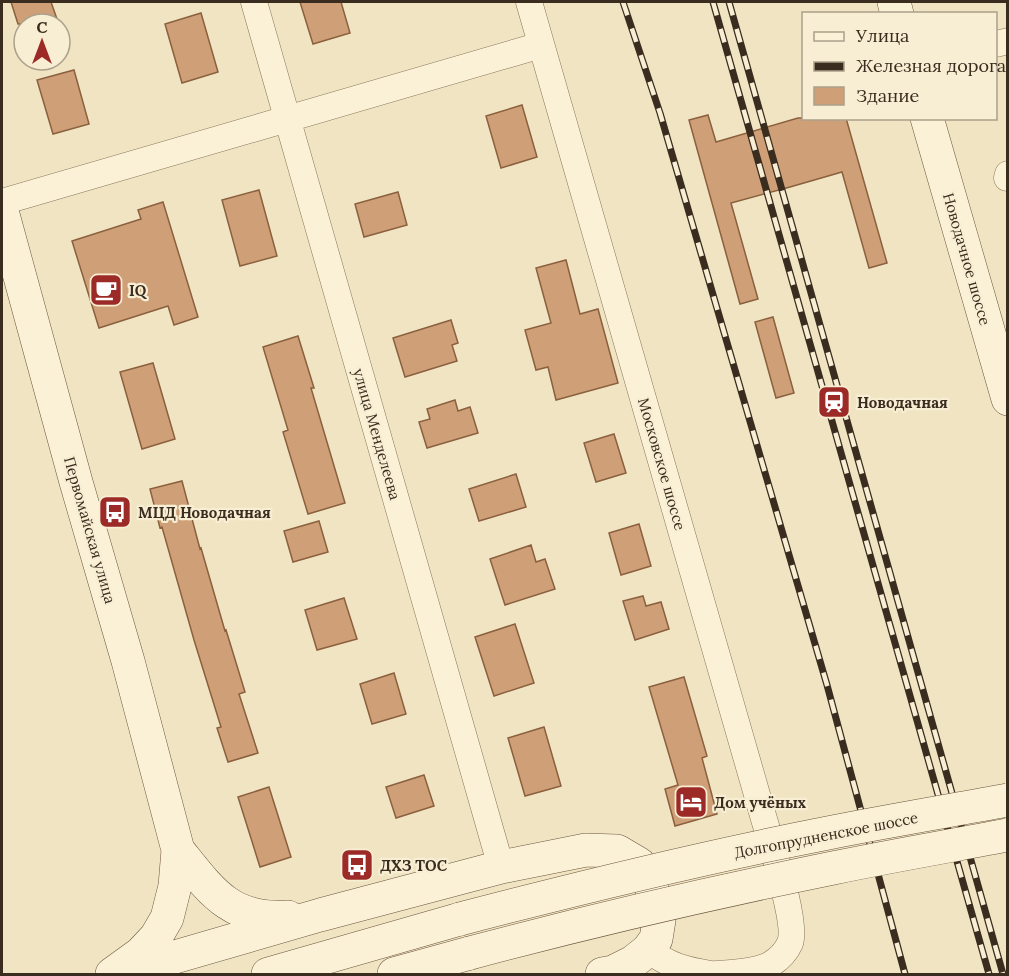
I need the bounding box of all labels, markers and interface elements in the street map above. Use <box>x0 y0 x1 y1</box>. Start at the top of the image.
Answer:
north arrow <box>12 12 72 72</box>
legend <box>802 12 997 120</box>
text: С <box>36 17 48 37</box>
text: Улица <box>855 24 909 47</box>
text: Железная дорога <box>856 54 1006 77</box>
text: Здание <box>856 84 919 107</box>
street label: Новодачное шоссе <box>939 191 995 327</box>
cafe icon: IQ <box>88 272 124 308</box>
place label: IQ <box>129 281 147 300</box>
street label: улица Менделеева <box>349 366 405 502</box>
station icon: Новодачная <box>816 384 852 420</box>
place label: Новодачная <box>857 393 948 412</box>
street label: Московское шоссе <box>634 396 690 532</box>
street label: Первомайская улица <box>60 454 120 606</box>
bus stop icon: МЦД Новодачная <box>97 494 133 530</box>
place label: МЦД Новодачная <box>138 503 271 522</box>
hotel icon: Дом учёных <box>673 784 709 820</box>
place label: Дом учёных <box>714 793 806 812</box>
street label: Долгопрудненское шоссе <box>732 808 920 862</box>
bus stop icon: ДХЗ ТОС <box>339 847 375 883</box>
place label: ДХЗ ТОС <box>380 856 448 875</box>

